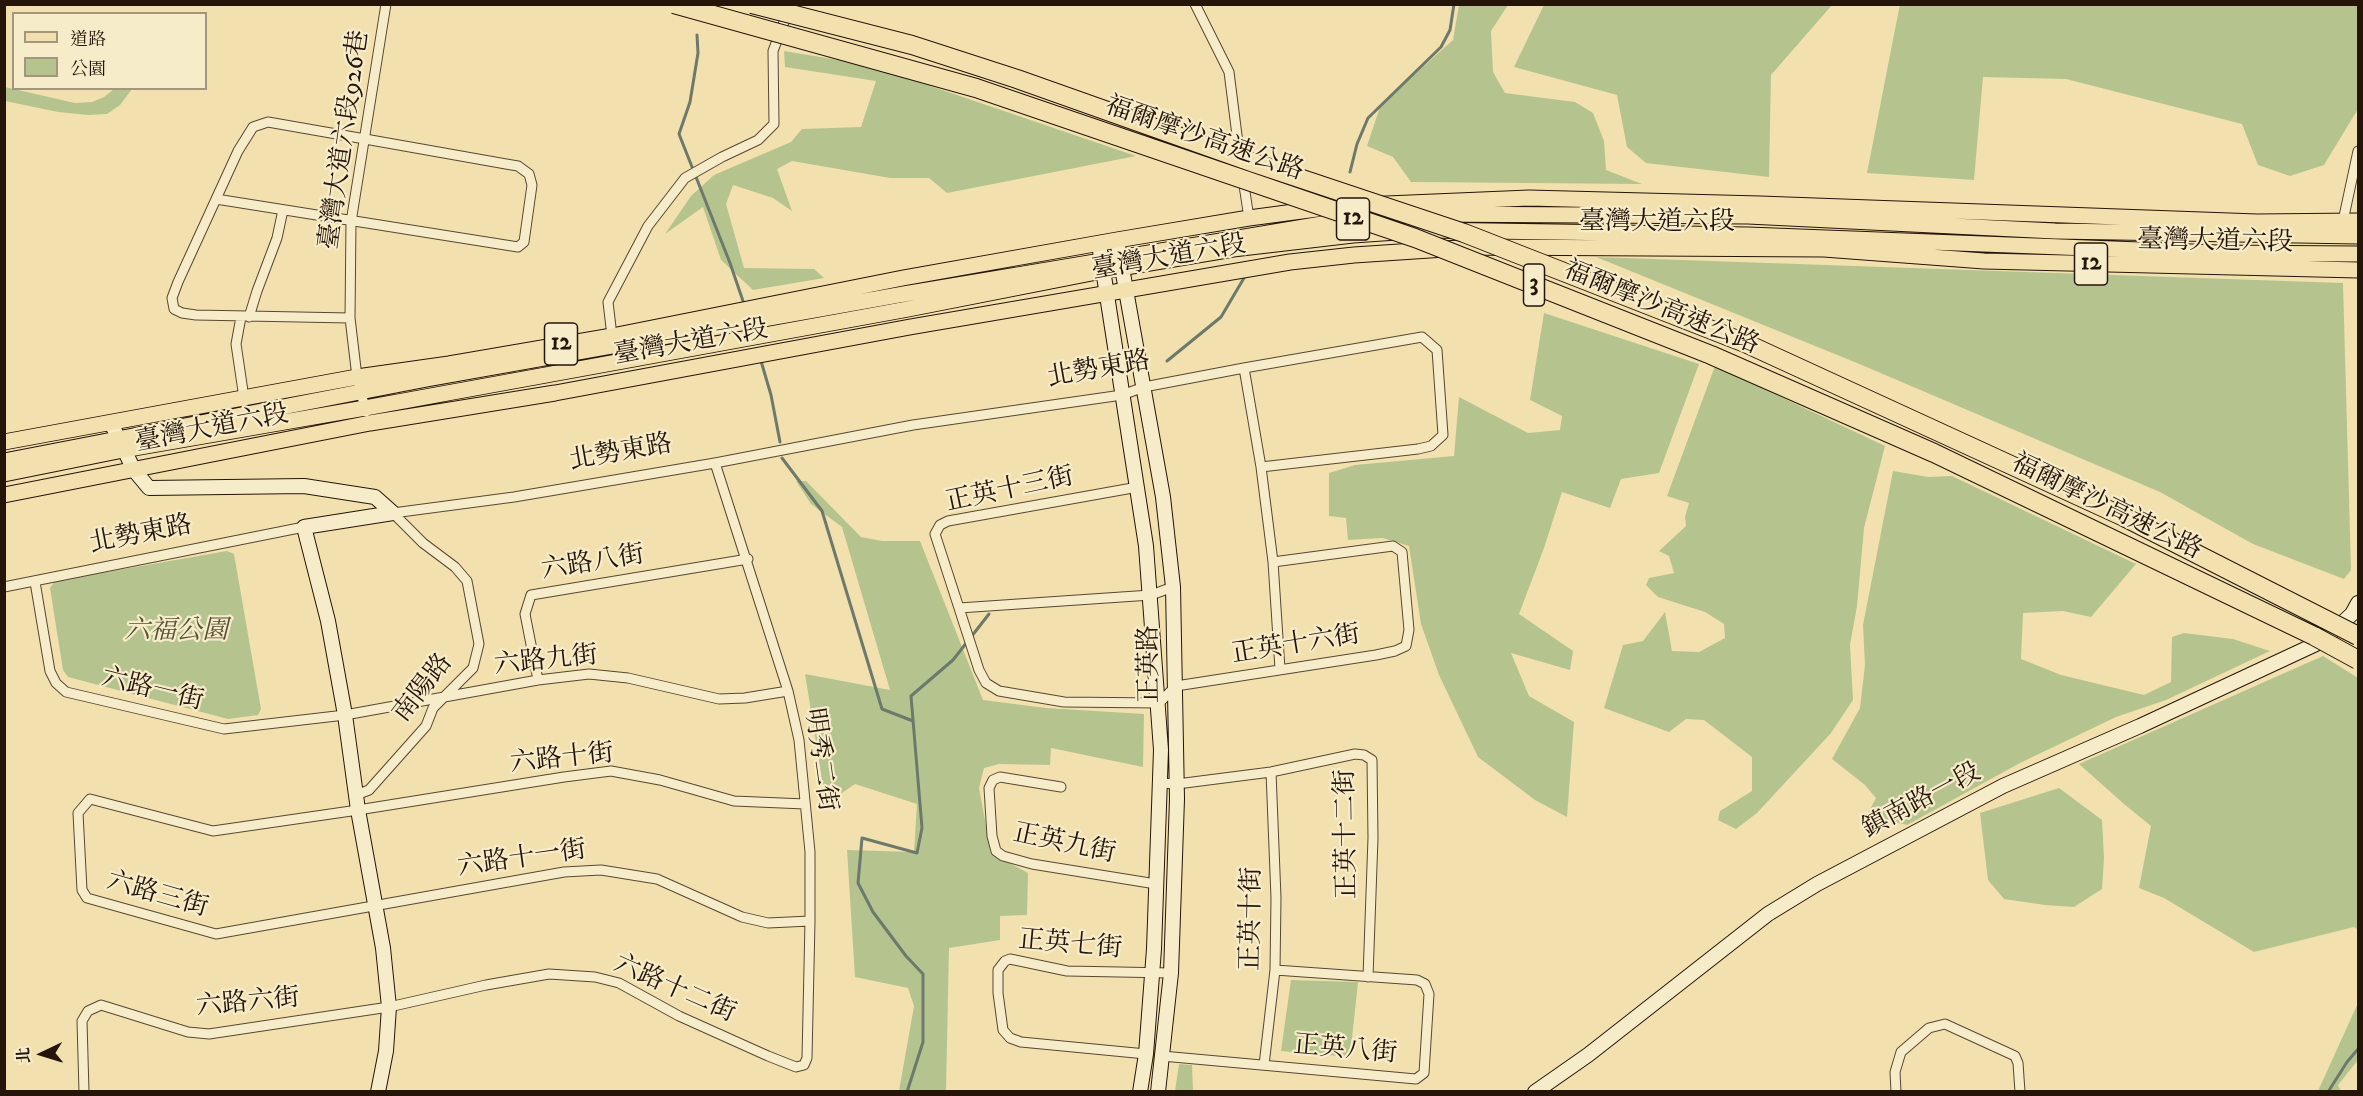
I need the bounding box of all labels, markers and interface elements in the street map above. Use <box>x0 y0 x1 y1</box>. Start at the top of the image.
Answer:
legend <box>12 12 207 90</box>
street label: 臺灣大道六段926巷 <box>315 28 377 252</box>
text: 道路 <box>70 29 106 51</box>
text: 公園 <box>70 59 106 81</box>
street label: 福爾摩沙高速公路 <box>1101 91 1307 189</box>
road number: 12 <box>1336 198 1370 240</box>
street label: 臺灣大道六段 <box>1579 208 1735 240</box>
street label: 臺灣大道六段 <box>2137 226 2293 260</box>
street label: 臺灣大道六段 <box>1089 230 1249 288</box>
road number: 12 <box>2074 243 2108 285</box>
street label: 福爾摩沙高速公路 <box>1559 256 1763 362</box>
road number: 3 <box>1524 264 1544 306</box>
street label: 臺灣大道六段 <box>611 315 771 373</box>
road number: 12 <box>544 323 578 365</box>
street label: 北勢東路 <box>1045 347 1153 395</box>
street label: 臺灣大道六段 <box>132 400 292 460</box>
street label: 北勢東路 <box>567 430 675 478</box>
street label: 福爾摩沙高速公路 <box>2006 448 2206 568</box>
street label: 正英十三街 <box>943 462 1077 520</box>
street label: 北勢東路 <box>87 511 195 561</box>
street label: 六路八街 <box>539 540 647 588</box>
park label: 六福公園 <box>124 617 228 649</box>
street label: 正英十六街 <box>1229 620 1363 672</box>
street label: 正英路 <box>1135 625 1167 703</box>
street label: 六路九街 <box>493 641 599 683</box>
street label: 南陽路 <box>388 649 460 729</box>
street label: 六路一街 <box>98 663 206 719</box>
street label: 明秀二街 <box>796 706 842 814</box>
street label: 六路十街 <box>509 739 615 781</box>
street label: 鎮南路一段 <box>1857 758 1987 846</box>
street label: 正英十二街 <box>1331 769 1365 899</box>
street label: 正英九街 <box>1010 819 1118 871</box>
street label: 六路十一街 <box>455 836 589 884</box>
street label: 六路三街 <box>103 867 211 925</box>
street label: 正英十街 <box>1236 867 1270 971</box>
street label: 正英七街 <box>1017 926 1123 966</box>
street label: 六路十二街 <box>608 949 740 1031</box>
street label: 六路六街 <box>195 984 301 1024</box>
north arrow <box>12 1024 72 1084</box>
street label: 正英八街 <box>1292 1031 1398 1071</box>
text: 北 <box>14 1047 35 1064</box>

